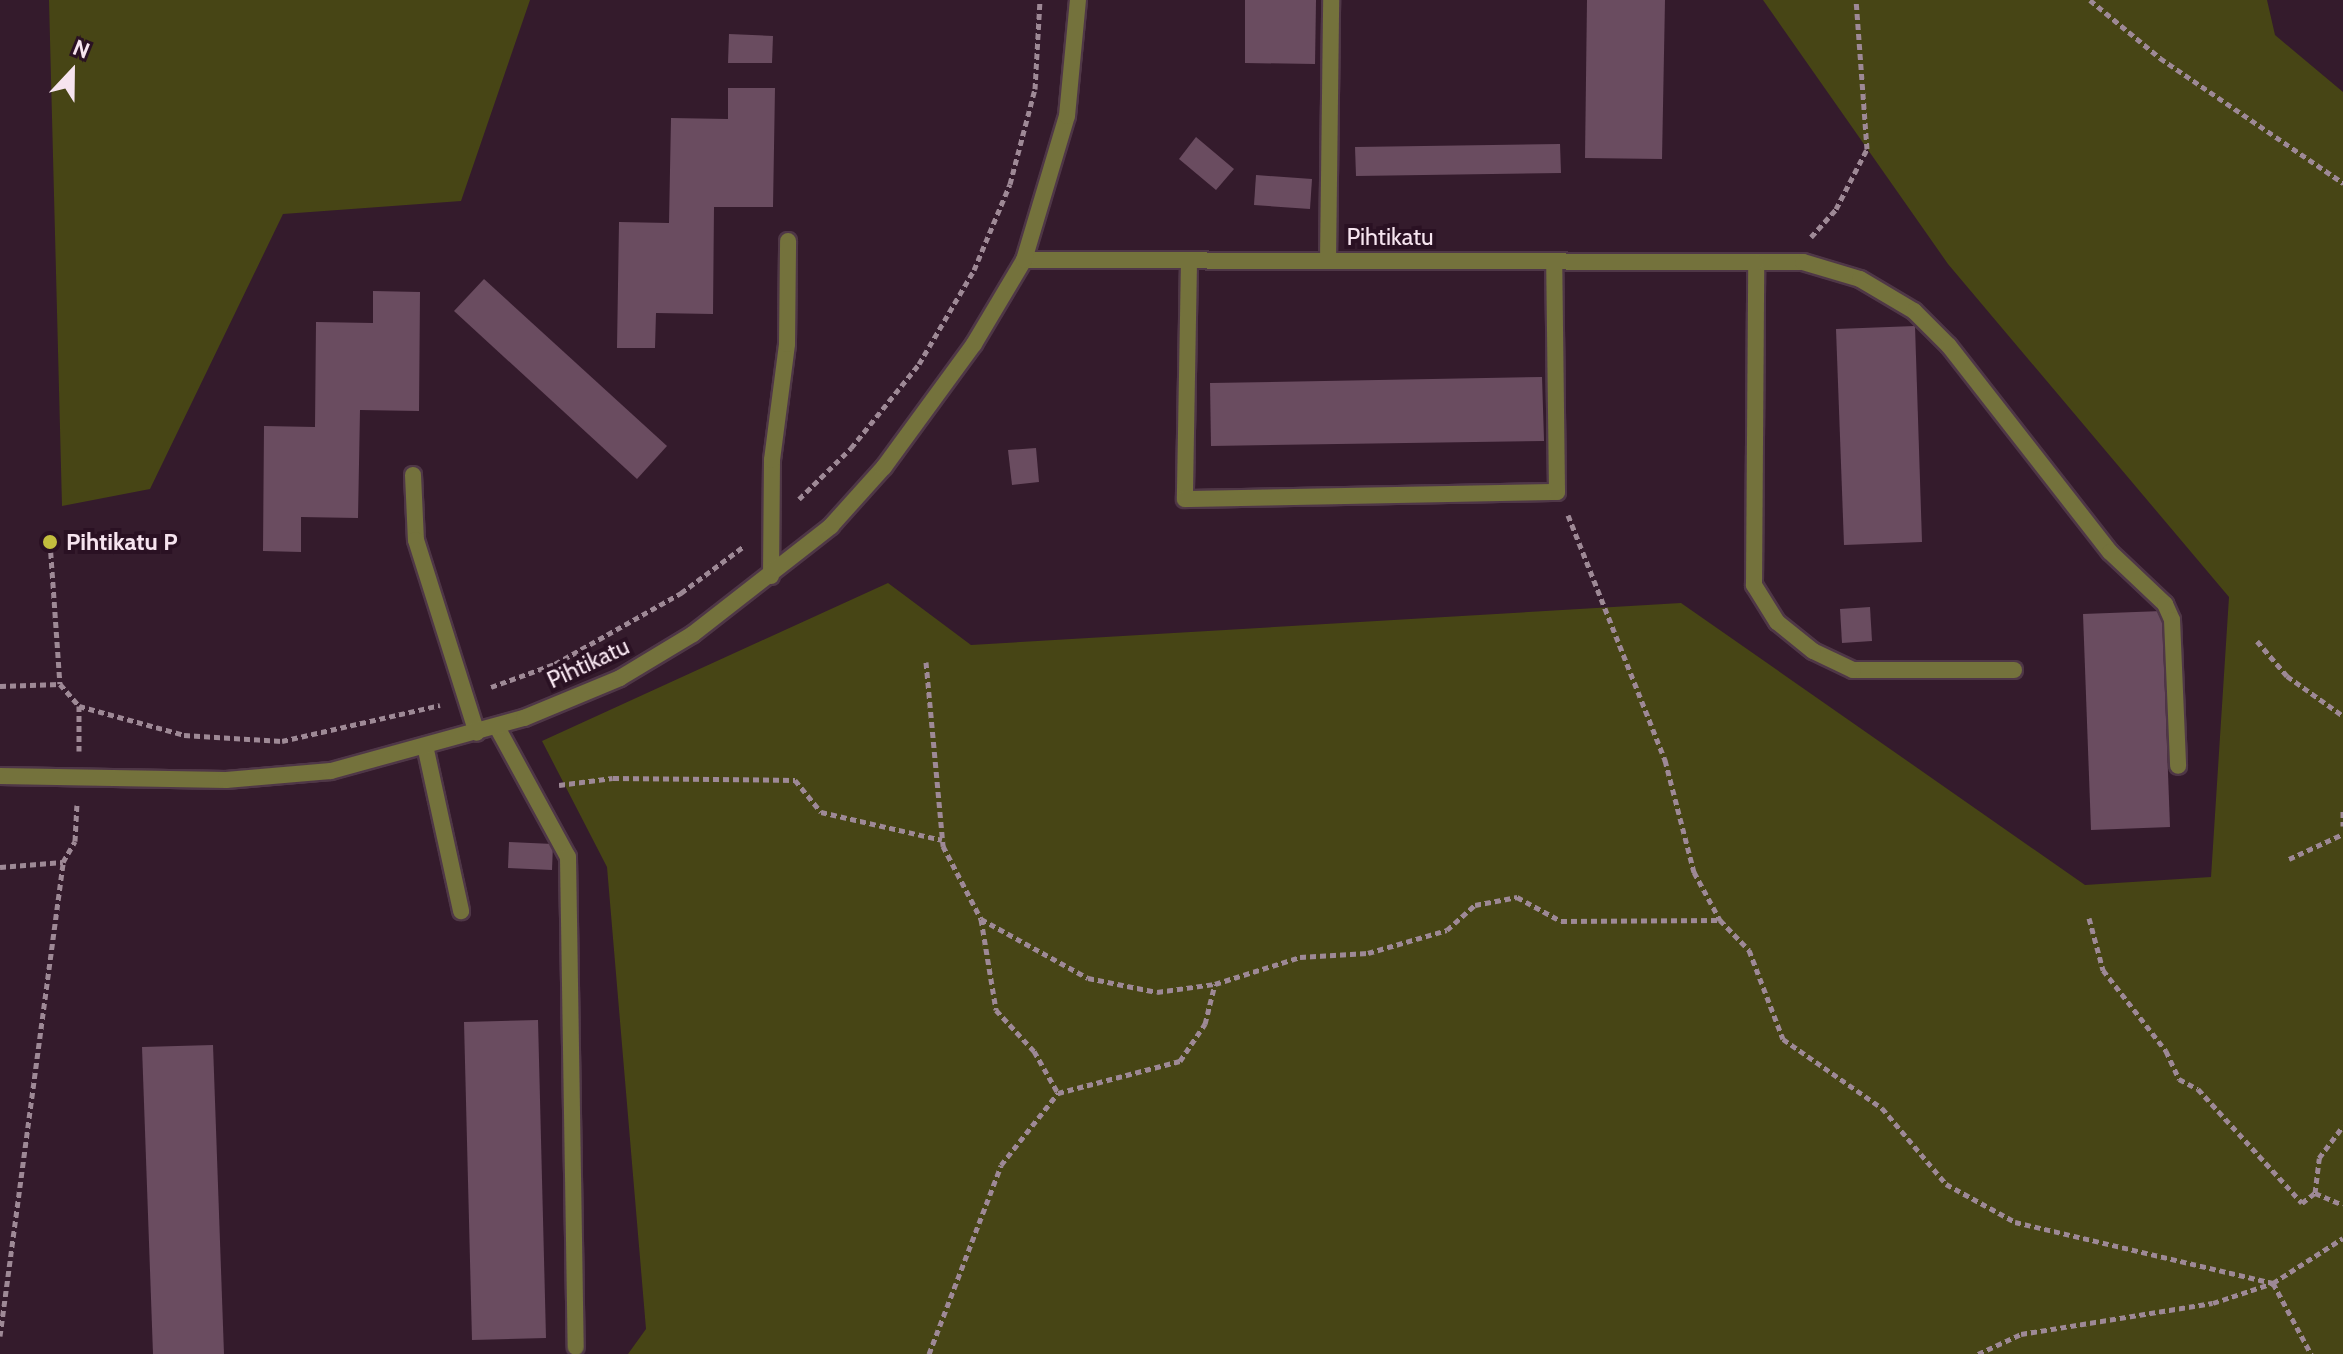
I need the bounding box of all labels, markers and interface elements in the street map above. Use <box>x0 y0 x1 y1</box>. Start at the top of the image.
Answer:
north arrow <box>32 32 112 112</box>
text: N <box>69 34 93 65</box>
street label: Pihtikatu <box>1346 223 1434 251</box>
place label: Pihtikatu P <box>66 528 178 556</box>
marker: Pihtikatu P <box>41 533 59 551</box>
street label: Pihtikatu <box>542 632 634 694</box>

